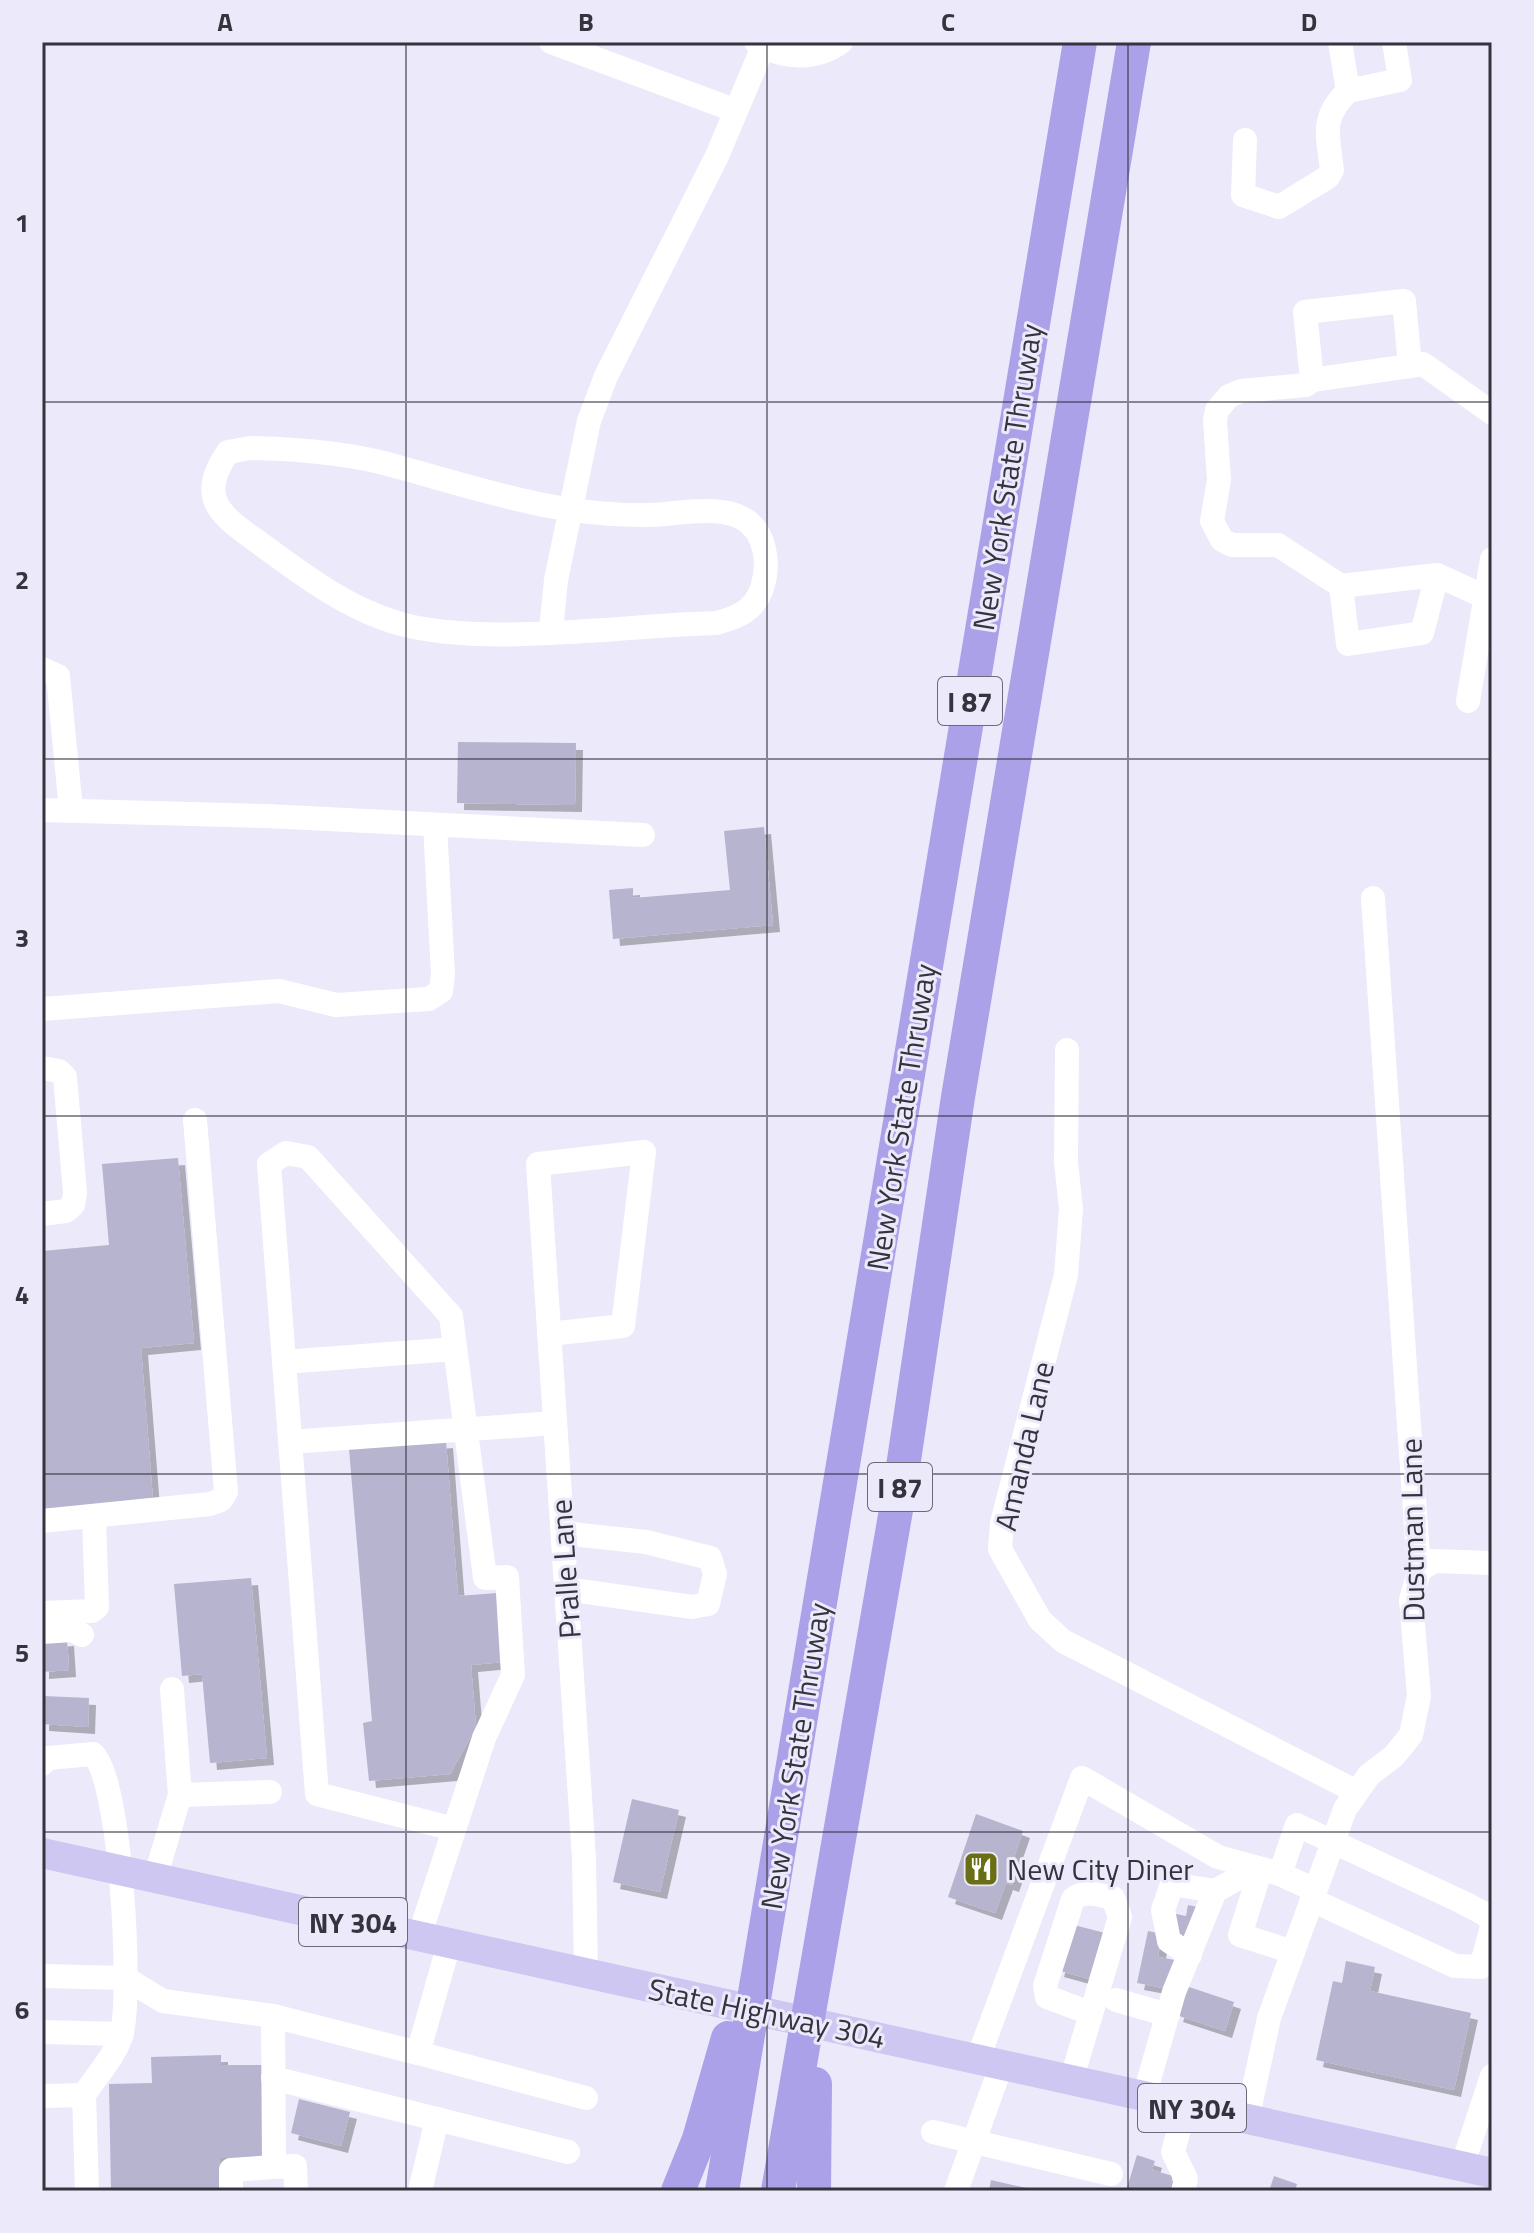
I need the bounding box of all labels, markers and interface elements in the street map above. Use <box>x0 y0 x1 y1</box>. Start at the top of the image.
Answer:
text: A <box>217 2 233 41</box>
text: B <box>578 2 594 41</box>
text: C <box>941 2 955 41</box>
text: D <box>1301 2 1317 41</box>
text: 1 <box>15 203 29 242</box>
street label: New York State Thruway <box>960 320 1054 634</box>
text: 2 <box>15 560 29 599</box>
road number: I 87 <box>938 677 1002 725</box>
text: 3 <box>15 918 29 957</box>
street label: New York State Thruway <box>854 960 948 1274</box>
text: 4 <box>15 1275 29 1314</box>
street label: Amanda Lane <box>982 1357 1066 1535</box>
street label: Dustman Lane <box>1387 1438 1437 1622</box>
road number: I 87 <box>868 1463 932 1511</box>
street label: Pralle Lane <box>537 1498 593 1640</box>
street label: New York State Thruway <box>748 1599 842 1913</box>
text: 5 <box>15 1633 29 1672</box>
place label: New City Diner <box>1007 1846 1194 1892</box>
restaurant icon: New City Diner <box>962 1850 1000 1888</box>
road number: NY 304 <box>299 1898 407 1946</box>
street label: State Highway 304 <box>644 1965 890 2061</box>
text: 6 <box>15 1990 29 2029</box>
road number: NY 304 <box>1138 2084 1246 2132</box>

